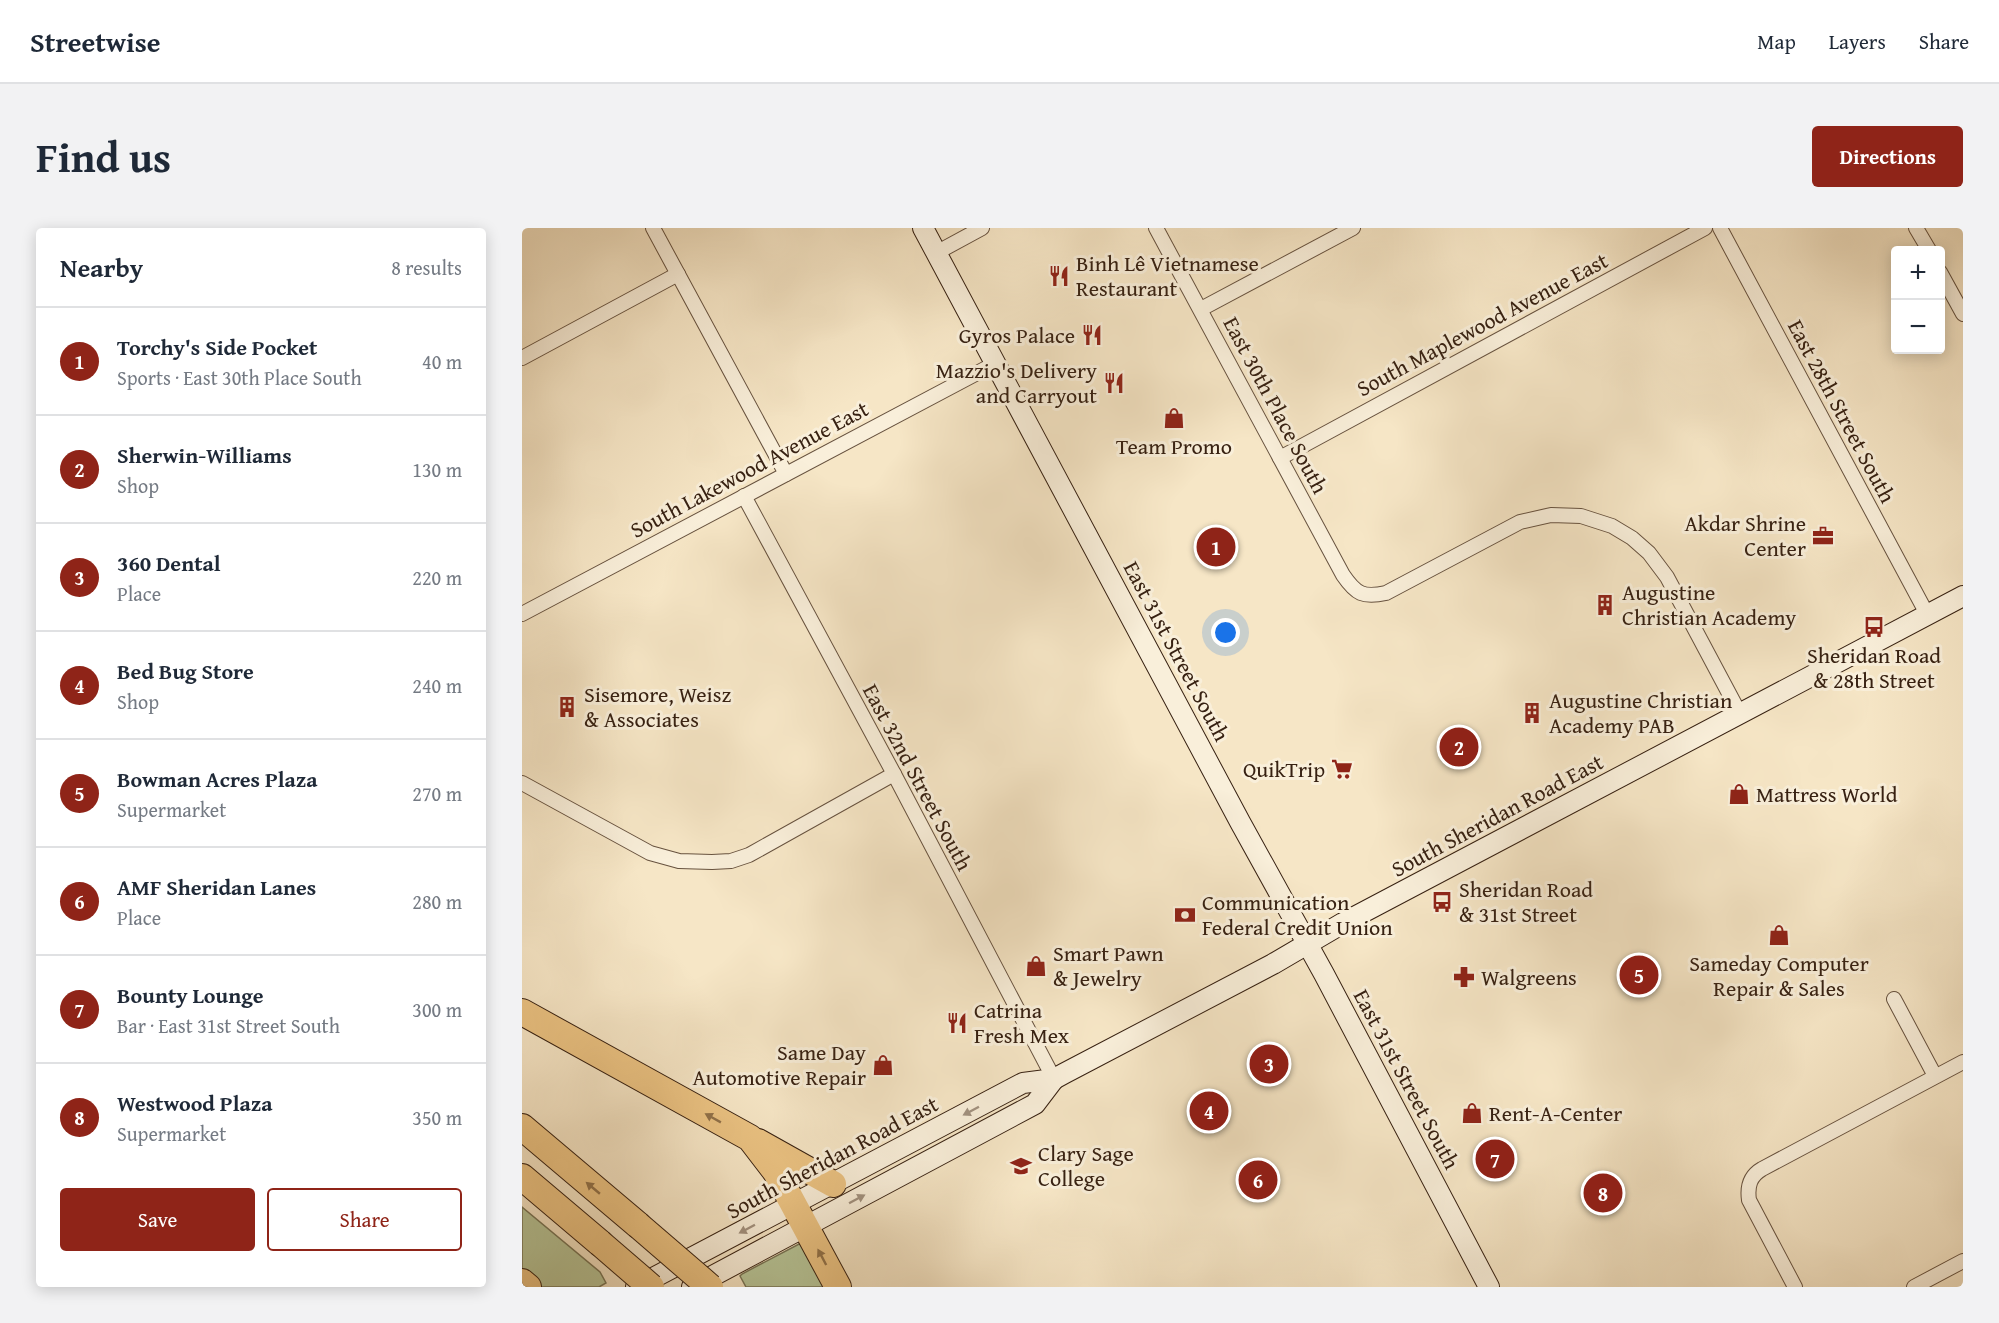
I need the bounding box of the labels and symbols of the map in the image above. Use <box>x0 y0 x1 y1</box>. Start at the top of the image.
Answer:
street label: South Maplewood Avenue East <box>1351 244 1614 404</box>
place label: Binh Lê Vietnamese Restaurant <box>1076 247 1259 304</box>
restaurant icon: Binh Lê Vietnamese Restaurant <box>1047 264 1071 288</box>
street label: East 30th Place South <box>1216 311 1337 500</box>
street label: East 28th Street South <box>1780 314 1904 509</box>
place label: Gyros Palace <box>959 319 1075 351</box>
restaurant icon: Gyros Palace <box>1080 323 1104 347</box>
place label: Mazzio's Delivery and Carryout <box>936 354 1097 411</box>
restaurant icon: Mazzio's Delivery and Carryout <box>1102 371 1126 395</box>
street label: South Lakewood Avenue East <box>624 392 874 546</box>
shop icon: Team Promo <box>1162 406 1186 430</box>
place label: Team Promo <box>1116 430 1232 462</box>
place label: Akdar Shrine Center <box>1684 507 1806 564</box>
pin: 1 <box>1196 524 1236 570</box>
office icon: Akdar Shrine Center <box>1811 524 1835 548</box>
street label: East 31st Street South <box>1116 555 1238 747</box>
place label: Augustine Christian Academy <box>1622 576 1796 633</box>
building icon: Augustine Christian Academy <box>1593 593 1617 617</box>
bus stop icon: Sheridan Road & 28th Street <box>1862 615 1886 639</box>
your location <box>1211 618 1240 647</box>
place label: Sheridan Road & 28th Street <box>1807 639 1941 696</box>
place label: Sisemore, Weisz & Associates <box>584 678 731 735</box>
street label: East 32nd Street South <box>855 678 981 877</box>
place label: Augustine Christian Academy PAB <box>1549 684 1733 741</box>
building icon: Sisemore, Weisz & Associates <box>555 695 579 719</box>
building icon: Augustine Christian Academy PAB <box>1520 701 1544 725</box>
pin: 2 <box>1440 724 1478 770</box>
street label: South Sheridan Road East <box>1385 745 1609 884</box>
place label: QuikTrip <box>1243 753 1325 785</box>
supermarket icon: QuikTrip <box>1330 757 1354 781</box>
place label: Mattress World <box>1756 778 1898 810</box>
shop icon: Mattress World <box>1727 782 1751 806</box>
place label: Sheridan Road & 31st Street <box>1459 873 1593 930</box>
place label: Communication Federal Credit Union <box>1202 886 1393 943</box>
bus stop icon: Sheridan Road & 31st Street <box>1430 890 1454 914</box>
bank icon: Communication Federal Credit Union <box>1173 903 1197 927</box>
shop icon: Sameday Computer Repair & Sales <box>1767 923 1791 947</box>
place label: Smart Pawn & Jewelry <box>1053 937 1164 994</box>
place label: Sameday Computer Repair & Sales <box>1689 947 1869 1004</box>
pin: 5 <box>1620 952 1658 998</box>
shop icon: Smart Pawn & Jewelry <box>1024 954 1048 978</box>
place label: Walgreens <box>1481 961 1577 993</box>
pharmacy icon: Walgreens <box>1452 965 1476 989</box>
street label: East 31st Street South <box>1346 983 1468 1175</box>
place label: Catrina Fresh Mex <box>974 994 1070 1051</box>
restaurant icon: Catrina Fresh Mex <box>945 1011 969 1035</box>
place label: Same Day Automotive Repair <box>693 1036 866 1093</box>
pin: 3 <box>1250 1042 1288 1086</box>
shop icon: Same Day Automotive Repair <box>871 1053 895 1077</box>
street label: South Sheridan Road East <box>720 1087 944 1226</box>
pin: 4 <box>1190 1088 1228 1134</box>
place label: Rent-A-Center <box>1489 1097 1622 1129</box>
shop icon: Rent-A-Center <box>1460 1101 1484 1125</box>
one-way arrow <box>963 1106 980 1116</box>
one-way arrow <box>705 1112 721 1123</box>
pin: 7 <box>1476 1136 1514 1182</box>
place label: Clary Sage College <box>1038 1137 1134 1194</box>
school or university icon: Clary Sage College <box>1009 1154 1033 1178</box>
pin: 6 <box>1238 1158 1278 1202</box>
pin: 8 <box>1584 1170 1622 1216</box>
one-way arrow <box>585 1181 601 1194</box>
one-way arrow <box>849 1194 866 1204</box>
one-way arrow <box>738 1224 755 1233</box>
one-way arrow <box>817 1248 827 1265</box>

